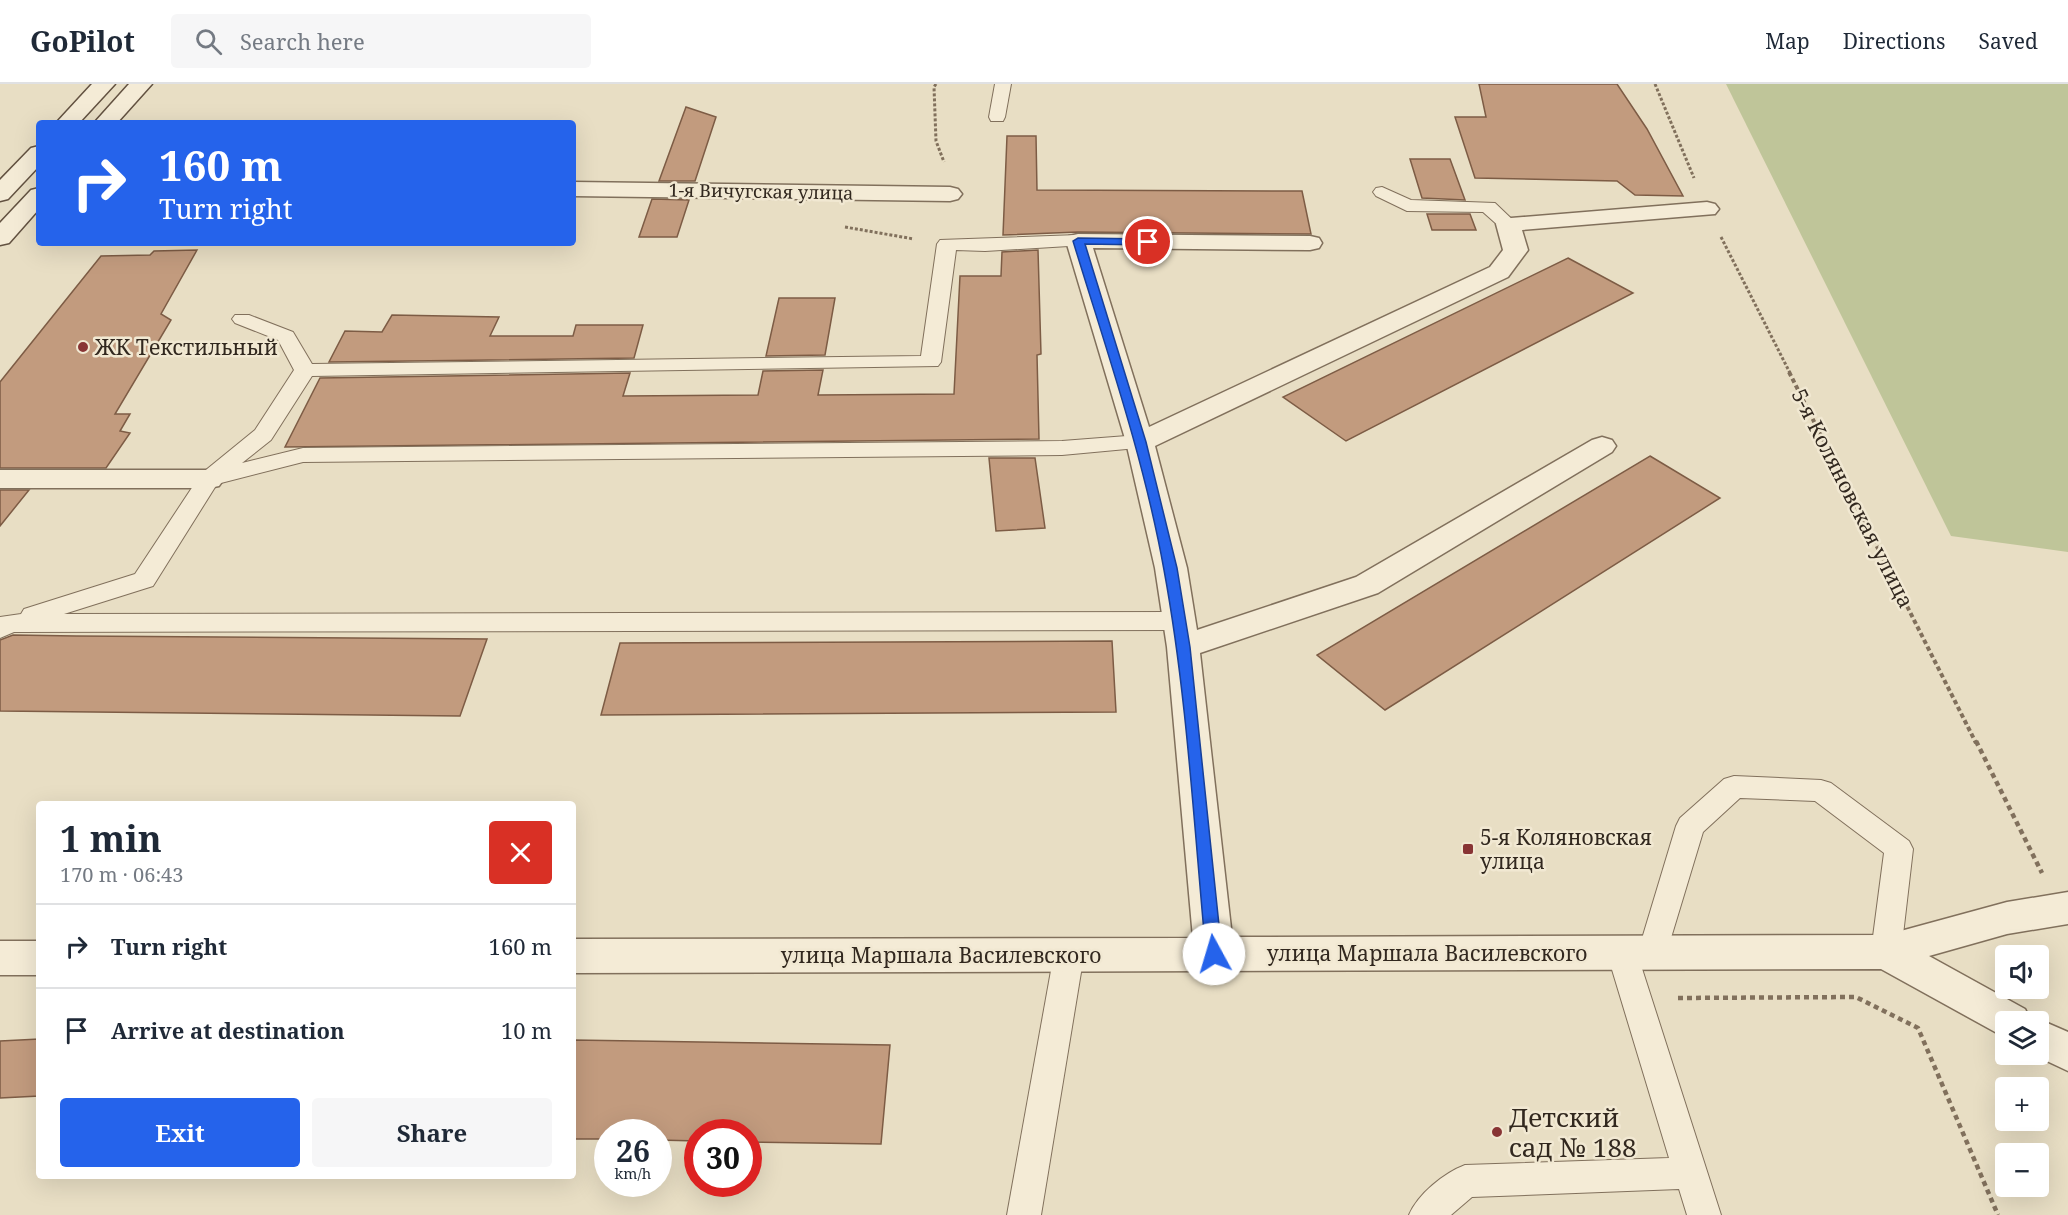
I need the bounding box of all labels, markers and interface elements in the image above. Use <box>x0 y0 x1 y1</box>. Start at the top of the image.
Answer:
search box <box>171 14 591 68</box>
text: GoPilot <box>30 22 135 60</box>
icon: search <box>192 25 225 58</box>
text: Search here <box>240 26 365 56</box>
text: Map <box>1765 27 1810 55</box>
text: Directions <box>1843 27 1945 55</box>
text: Saved <box>1978 27 2038 55</box>
text: 160 m <box>159 136 283 193</box>
icon: right <box>60 144 138 222</box>
street label: 1-я Вичугская улица <box>668 177 854 205</box>
text: Turn right <box>159 190 292 227</box>
pin <box>1122 216 1173 267</box>
icon: arrive <box>1131 225 1164 258</box>
place label: ЖК Текстильный <box>94 333 278 361</box>
marker: ЖК Текстильный <box>76 340 90 354</box>
street label: 5-я Коляновская улица <box>1786 384 1920 612</box>
text: 1 min <box>60 814 162 863</box>
button: close <box>489 821 552 884</box>
place label: 5-я Коляновская улица <box>1480 823 1652 875</box>
marker: 5-я Коляновская улица <box>1461 842 1475 856</box>
text: 170 m · 06:43 <box>60 861 183 888</box>
position arrow <box>1182 922 1246 986</box>
icon: right <box>60 930 93 963</box>
text: Turn right <box>111 931 227 961</box>
text: 160 m <box>489 931 552 961</box>
street label: улица Маршала Василевского <box>1267 939 1587 967</box>
street label: улица Маршала Василевского <box>781 941 1101 969</box>
map controls <box>1995 945 2049 1197</box>
button: sound <box>1995 945 2049 999</box>
button: layers <box>1995 1011 2049 1065</box>
icon: arrive <box>60 1014 93 1047</box>
text: Arrive at destination <box>111 1015 345 1045</box>
text: 10 m <box>501 1015 552 1045</box>
button: + <box>1995 1077 2049 1131</box>
button: Exit <box>60 1098 300 1167</box>
button: Share <box>312 1098 552 1167</box>
place label: Детский сад № 188 <box>1509 1099 1636 1165</box>
speed limit sign: 30 <box>684 1119 762 1197</box>
marker: Детский сад № 188 <box>1490 1125 1504 1139</box>
text: 26 <box>616 1130 650 1171</box>
button: − <box>1995 1143 2049 1197</box>
text: km/h <box>615 1163 651 1183</box>

